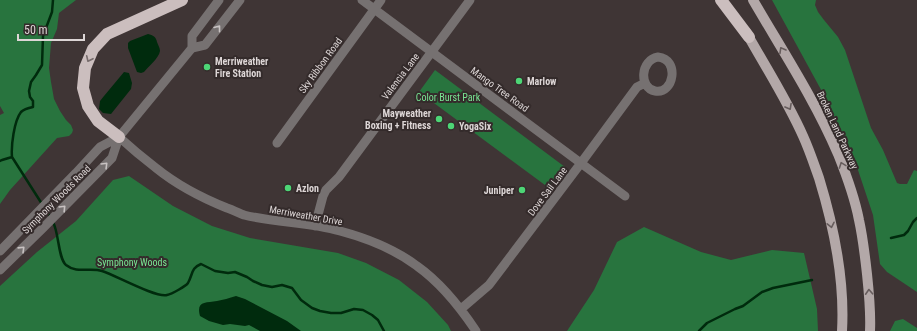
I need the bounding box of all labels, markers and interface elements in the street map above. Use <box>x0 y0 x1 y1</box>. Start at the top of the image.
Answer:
scale bar <box>18 16 84 42</box>
text: 50 m <box>24 23 48 37</box>
one-way arrow <box>214 25 221 32</box>
street label: Sky Ribbon Road <box>297 35 344 95</box>
one-way arrow <box>780 47 787 54</box>
street label: Valencia Lane <box>379 51 422 102</box>
one-way arrow <box>86 54 94 62</box>
place label: Merriweather Fire Station <box>215 56 269 79</box>
marker: Merriweather Fire Station <box>202 62 212 72</box>
street label: Mango Tree Road <box>469 65 531 114</box>
marker: Marlow <box>514 76 524 86</box>
place label: Marlow <box>527 76 557 87</box>
street label: Broken Land Parkway <box>815 90 860 171</box>
park label: Color Burst Park <box>416 92 481 103</box>
one-way arrow <box>784 103 792 110</box>
place label: Mayweather Boxing + Fitness <box>365 108 432 131</box>
marker: Mayweather Boxing + Fitness <box>434 114 444 124</box>
marker: YogaSix <box>446 121 456 131</box>
place label: YogaSix <box>459 121 492 132</box>
one-way arrow <box>100 162 108 170</box>
one-way arrow <box>839 162 847 169</box>
street label: Symphony Woods Road <box>20 163 93 236</box>
street label: Dove Sail Lane <box>526 165 569 218</box>
marker: Azlon <box>283 183 293 193</box>
place label: Azlon <box>296 183 319 194</box>
place label: Juniper <box>484 185 515 196</box>
marker: Juniper <box>517 185 527 195</box>
street label: Merriweather Drive <box>268 204 344 227</box>
one-way arrow <box>58 205 66 213</box>
one-way arrow <box>827 222 835 228</box>
one-way arrow <box>17 246 25 254</box>
park label: Symphony Woods <box>97 257 167 268</box>
one-way arrow <box>865 289 873 295</box>

